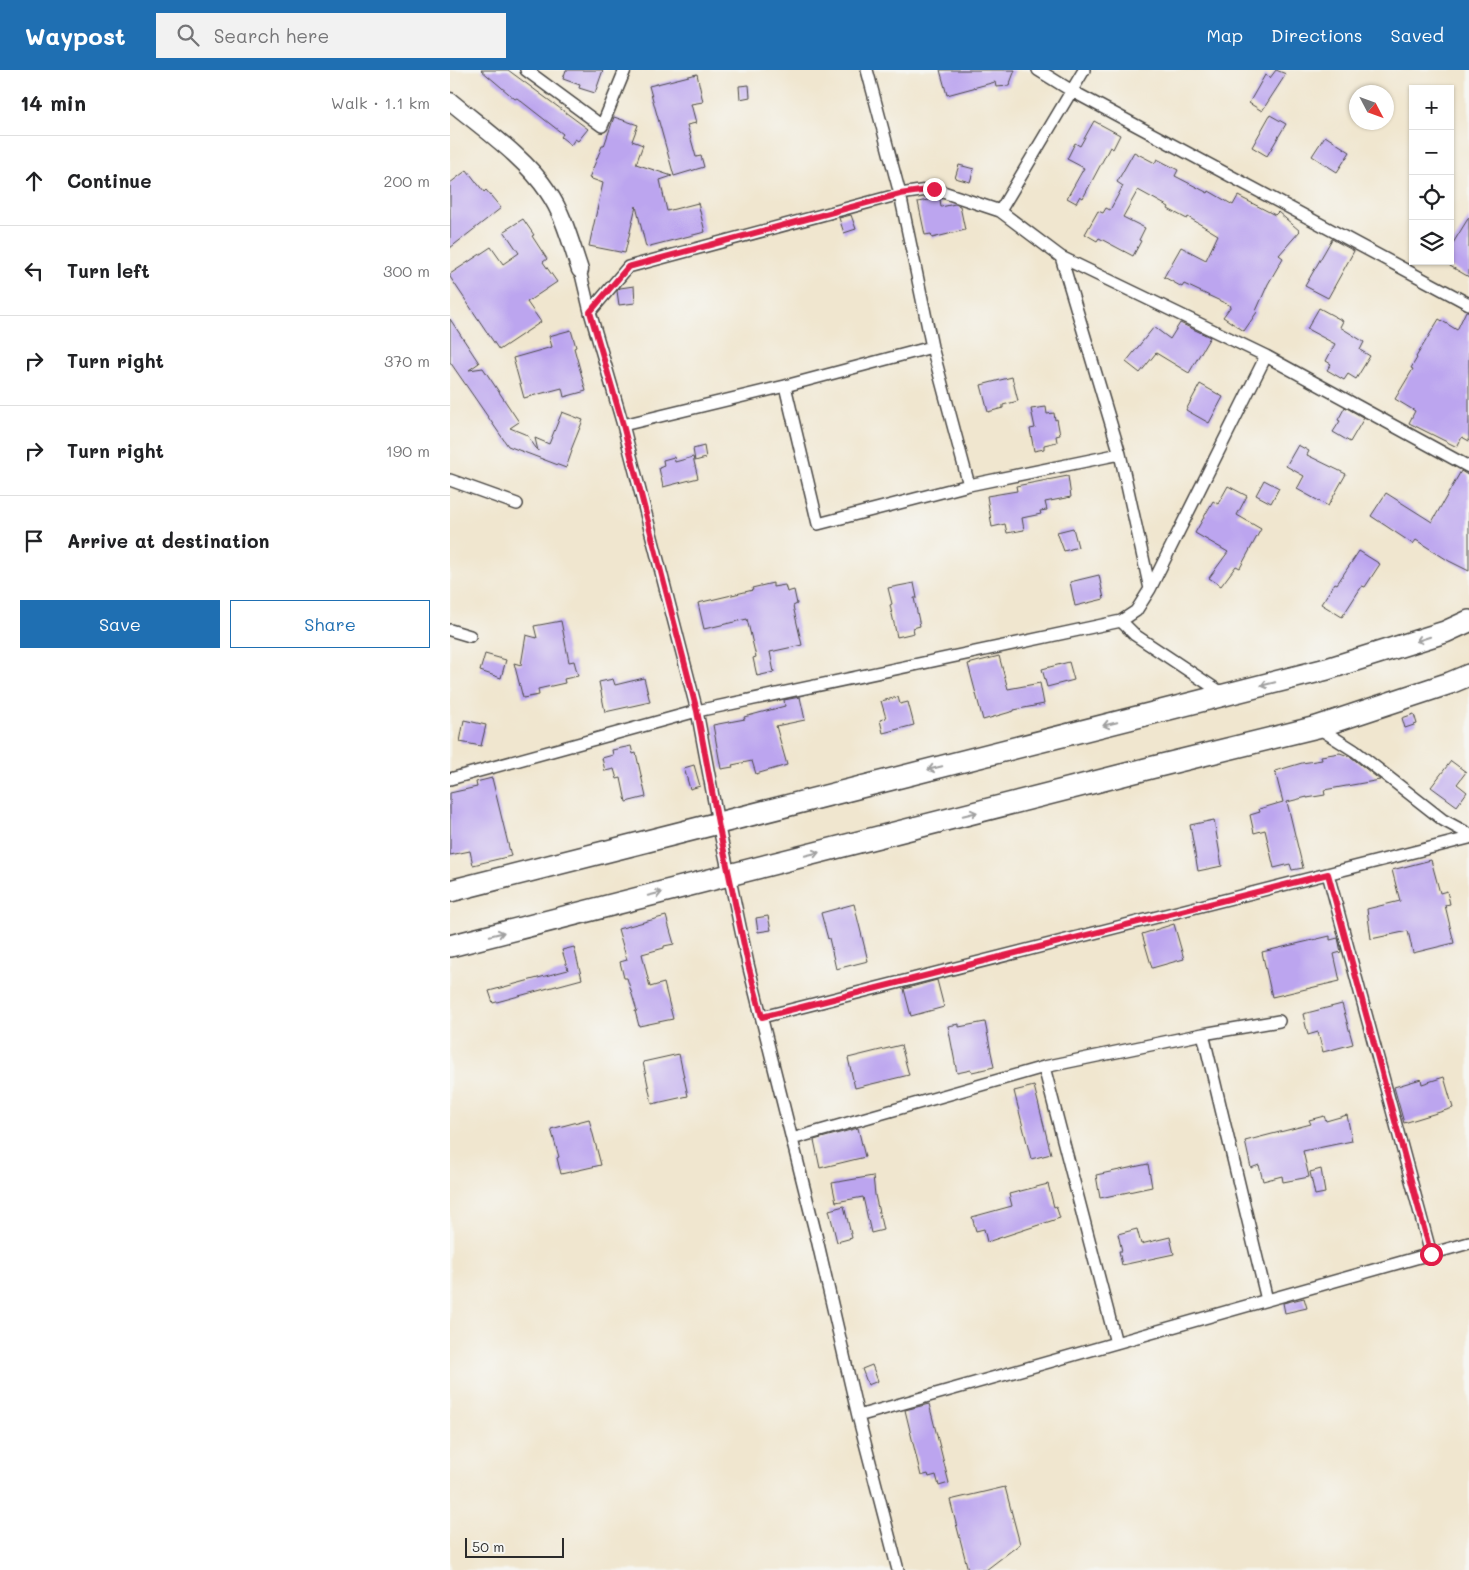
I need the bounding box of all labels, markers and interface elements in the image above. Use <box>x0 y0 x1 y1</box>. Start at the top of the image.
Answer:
search box <box>156 13 506 58</box>
text: Waypost <box>25 20 126 51</box>
icon: search <box>174 21 202 49</box>
text: Search here <box>214 23 329 48</box>
text: Map <box>1206 23 1243 47</box>
text: Directions <box>1271 23 1363 47</box>
text: Saved <box>1391 23 1444 47</box>
north arrow <box>1349 85 1394 130</box>
map controls <box>1409 85 1454 265</box>
button: + <box>1409 85 1454 130</box>
text: 14 min <box>20 89 86 116</box>
text: Walk · 1.1 km <box>331 92 430 113</box>
button: − <box>1409 130 1454 175</box>
icon: ahead <box>20 167 48 195</box>
text: Continue <box>67 168 152 193</box>
text: 200 m <box>383 170 430 191</box>
button: locate <box>1409 175 1454 220</box>
route end <box>923 178 946 201</box>
button: layers <box>1409 220 1454 265</box>
icon: left <box>20 257 48 285</box>
text: Turn left <box>67 258 150 283</box>
text: 300 m <box>383 260 430 281</box>
icon: right <box>20 347 48 375</box>
text: Turn right <box>67 348 164 373</box>
text: 370 m <box>384 350 430 371</box>
icon: right <box>20 437 48 465</box>
text: Turn right <box>67 438 164 463</box>
text: 190 m <box>386 440 430 461</box>
icon: arrive <box>20 527 48 555</box>
text: Arrive at destination <box>67 528 270 553</box>
button: Save <box>20 600 220 648</box>
button: Share <box>230 600 430 648</box>
one-way arrow <box>1416 634 1432 644</box>
one-way arrow <box>1260 680 1276 690</box>
one-way arrow <box>1103 720 1119 729</box>
one-way arrow <box>928 764 944 773</box>
one-way arrow <box>961 809 977 818</box>
one-way arrow <box>804 849 820 858</box>
one-way arrow <box>646 889 662 898</box>
one-way arrow <box>489 929 505 938</box>
route start <box>1420 1243 1443 1266</box>
scale bar <box>465 1535 564 1558</box>
text: 50 m <box>472 1537 504 1556</box>

